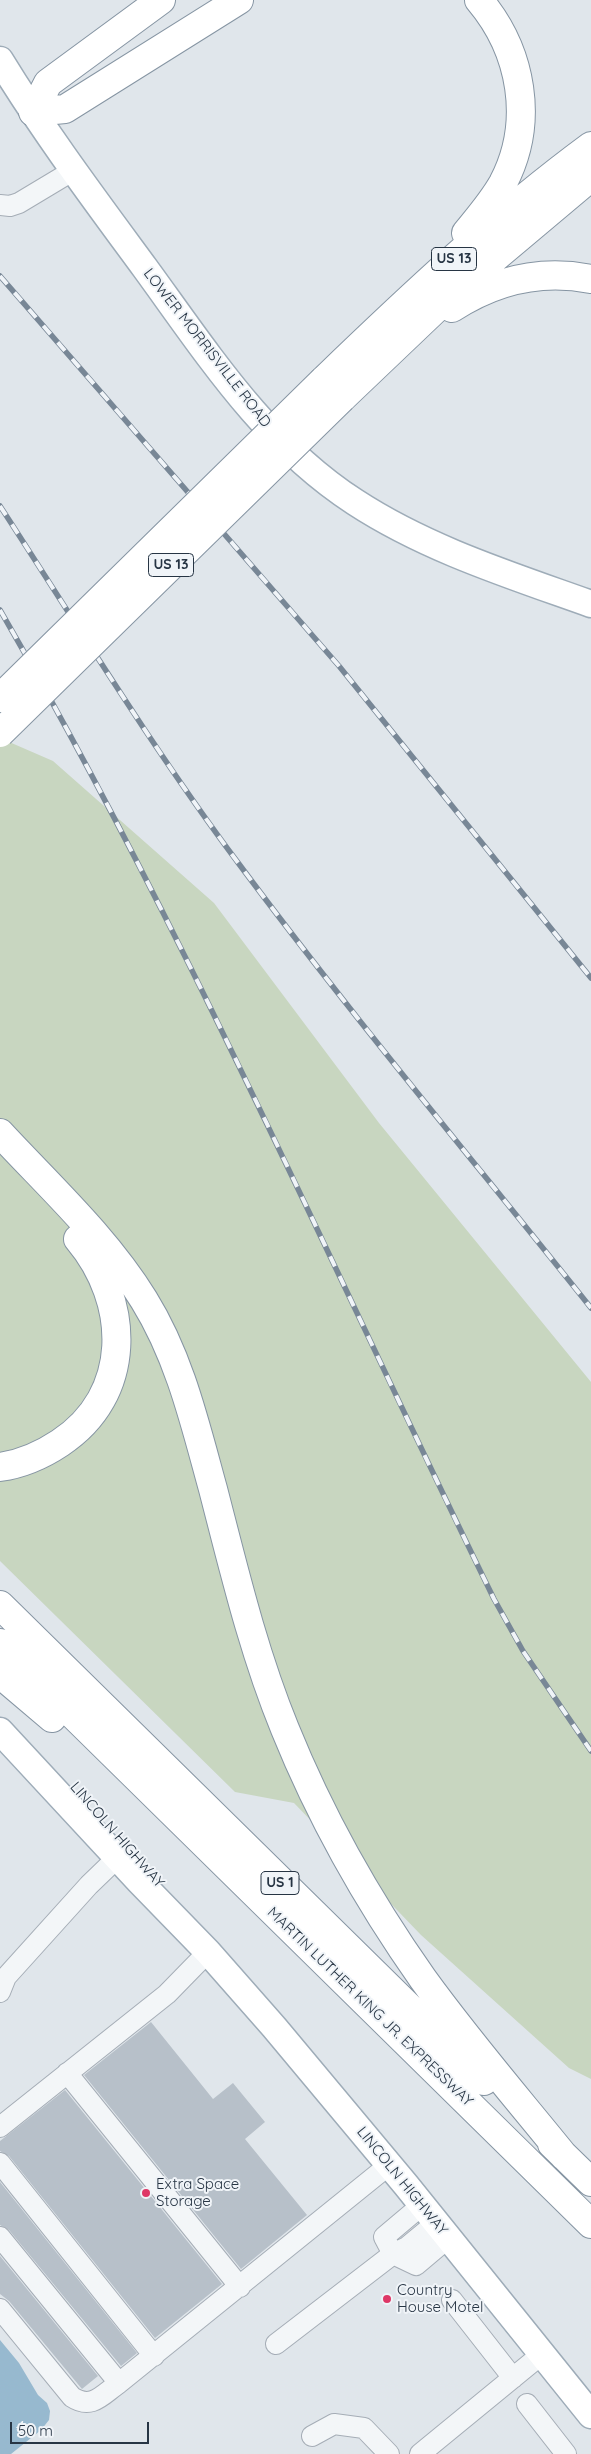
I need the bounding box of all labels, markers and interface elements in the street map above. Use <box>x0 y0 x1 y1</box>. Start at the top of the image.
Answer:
road number: US 13 <box>432 248 476 270</box>
street label: LOWER MORRISVILLE ROAD <box>139 265 275 431</box>
road number: US 13 <box>148 554 194 576</box>
street label: LINCOLN HIGHWAY <box>66 1778 168 1892</box>
road number: US 1 <box>261 1872 299 1895</box>
street label: MARTIN LUTHER KING JR. EXPRESSWAY <box>263 1904 477 2110</box>
street label: LINCOLN HIGHWAY <box>353 2123 451 2239</box>
place label: Extra Space Storage <box>156 2175 239 2210</box>
marker: Extra Space Storage <box>140 2187 152 2199</box>
place label: Country House Motel <box>397 2281 483 2316</box>
marker: Country House Motel <box>381 2293 393 2305</box>
scale bar <box>12 2412 151 2444</box>
text: 50 m <box>18 2421 53 2440</box>

